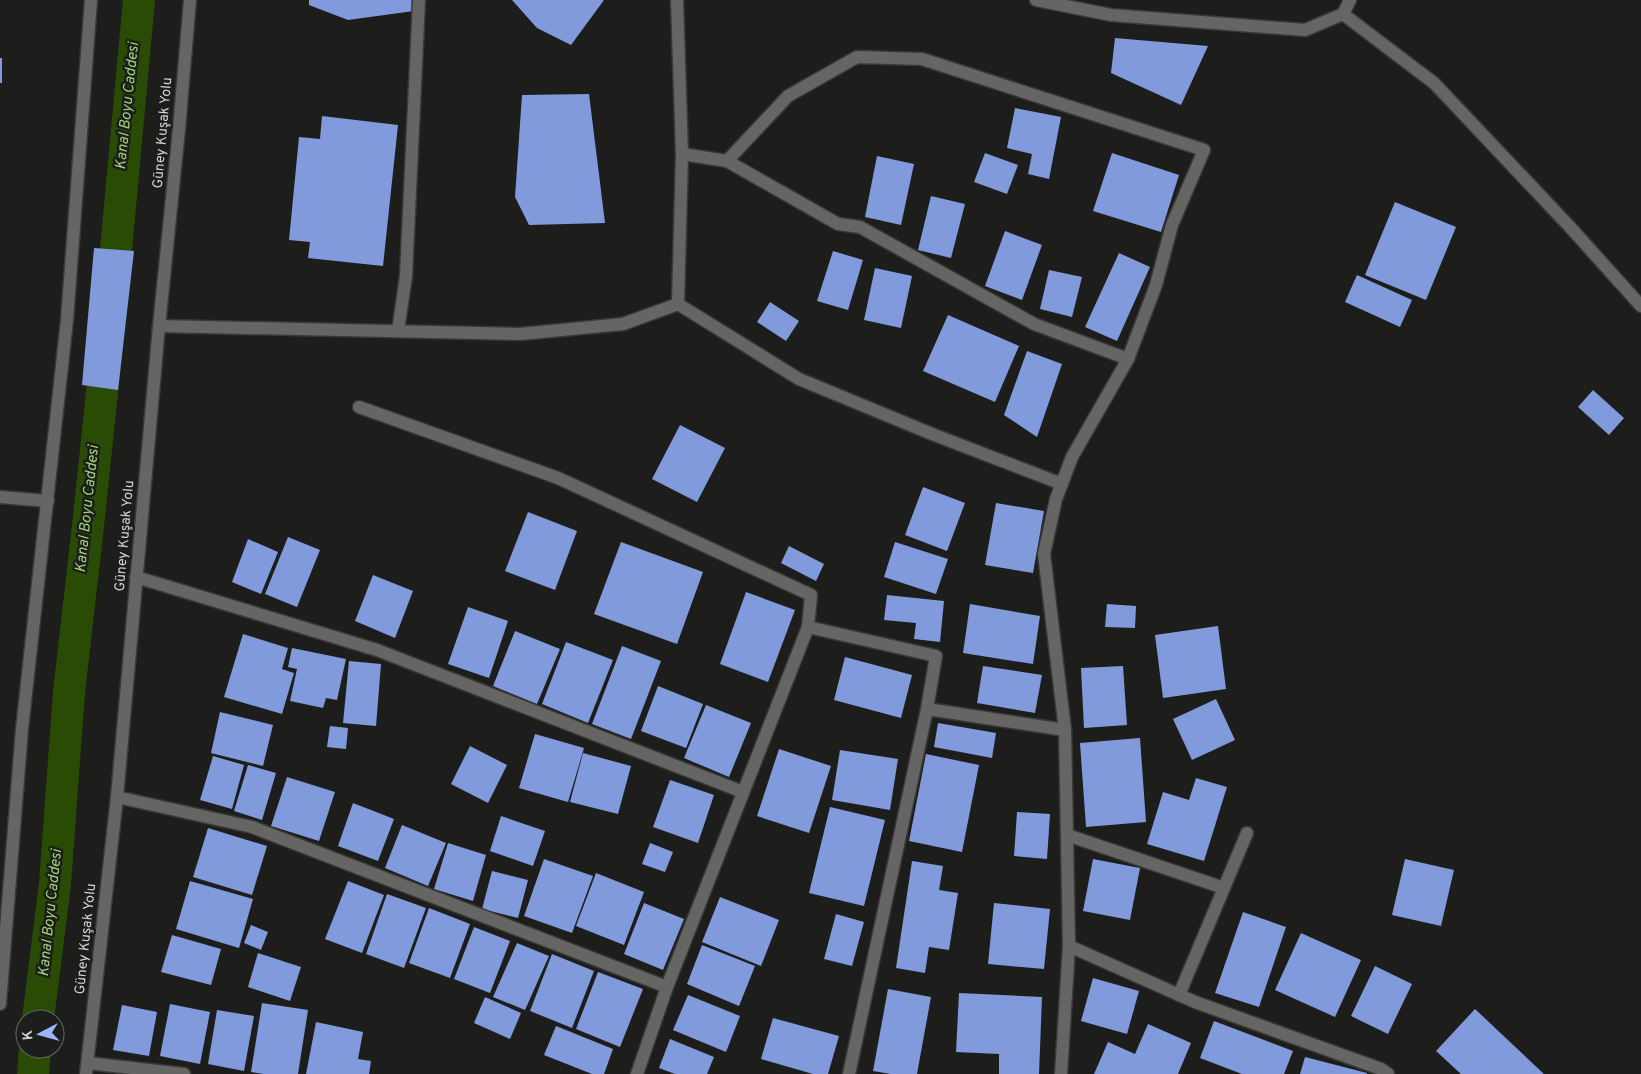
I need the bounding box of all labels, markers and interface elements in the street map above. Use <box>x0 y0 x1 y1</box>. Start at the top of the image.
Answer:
water label: Kanal Boyu Caddesi <box>112 40 144 171</box>
street label: Güney Kuşak Yolu <box>150 77 176 189</box>
water label: Kanal Boyu Caddesi <box>72 443 104 574</box>
street label: Güney Kuşak Yolu <box>112 480 138 592</box>
water label: Kanal Boyu Caddesi <box>35 847 67 978</box>
street label: Güney Kuşak Yolu <box>72 883 100 995</box>
north arrow <box>15 1009 65 1059</box>
text: K <box>20 1029 38 1041</box>

